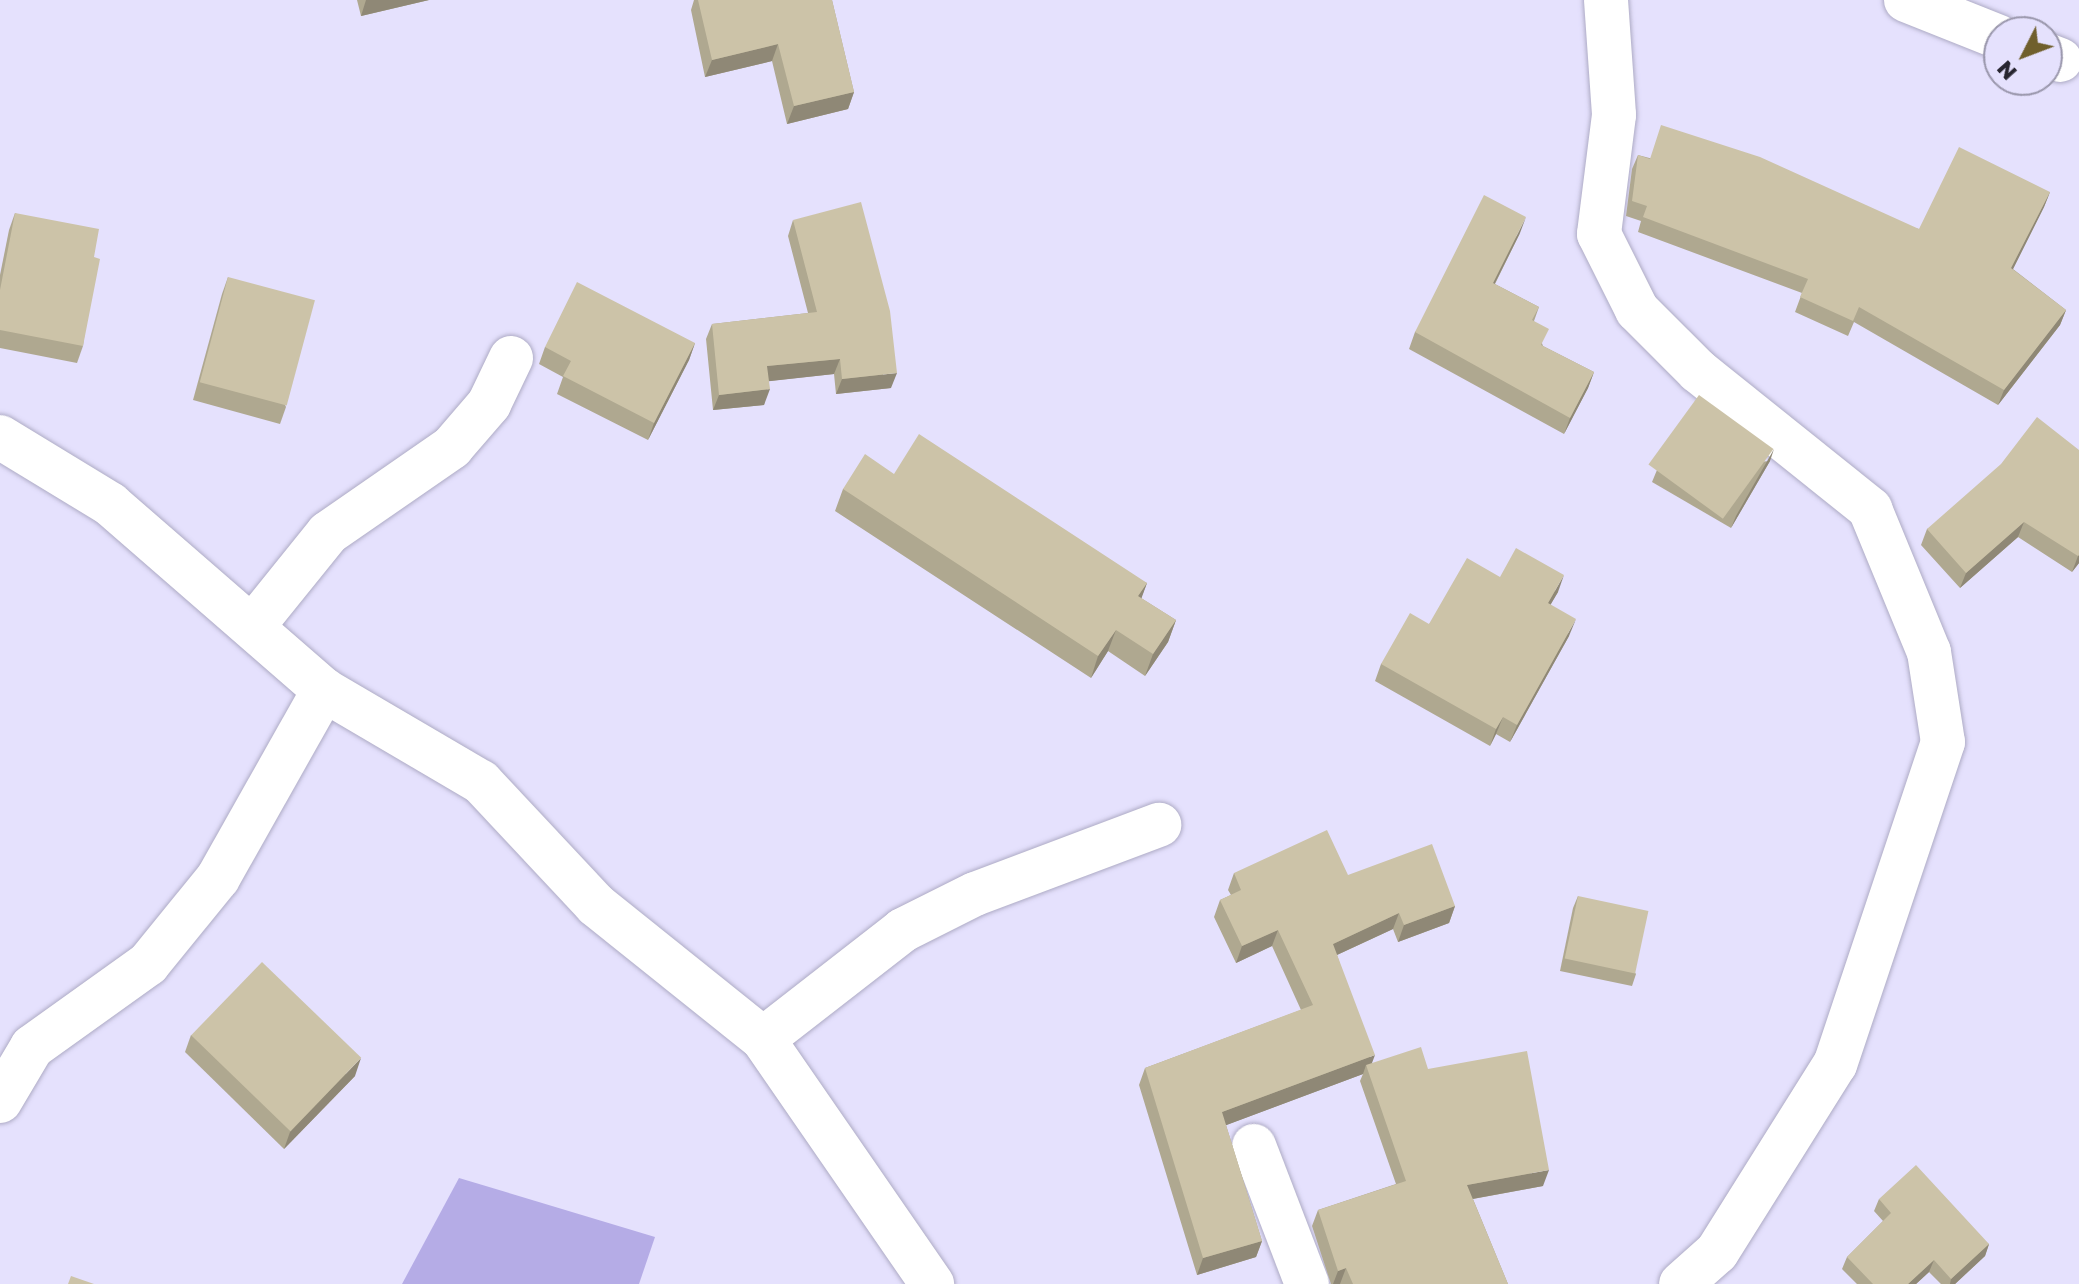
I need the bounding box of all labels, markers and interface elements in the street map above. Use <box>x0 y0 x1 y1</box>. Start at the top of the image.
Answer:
north arrow <box>1983 16 2063 96</box>
text: N <box>1991 56 2022 86</box>

